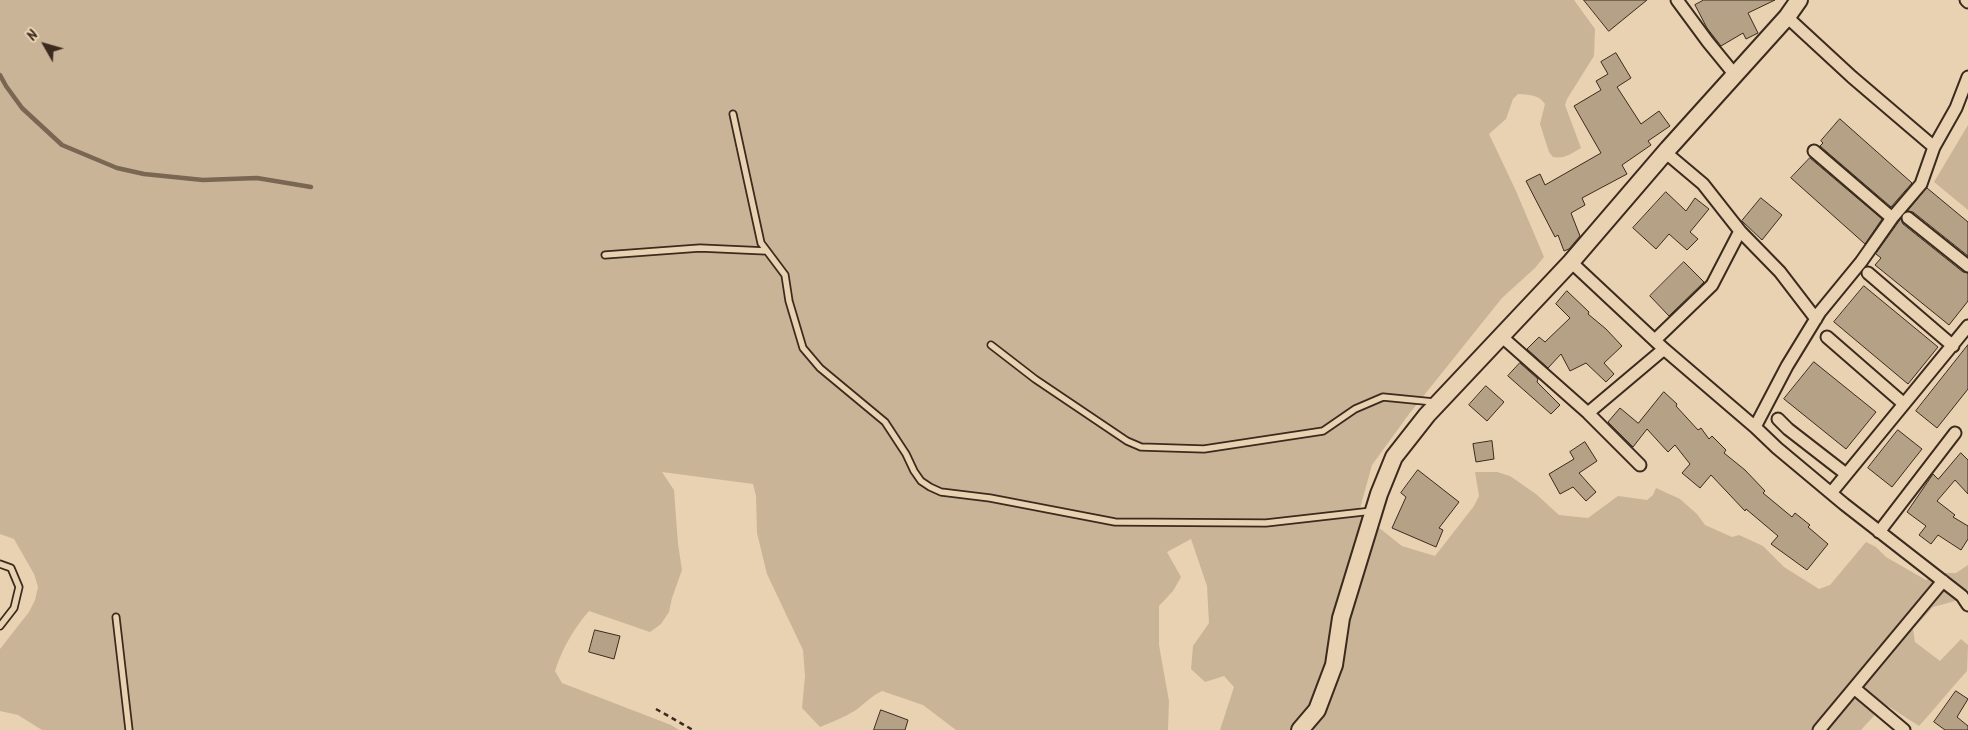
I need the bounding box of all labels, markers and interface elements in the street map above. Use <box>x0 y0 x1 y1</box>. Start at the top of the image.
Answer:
north arrow <box>20 20 70 70</box>
text: N <box>22 26 45 46</box>

